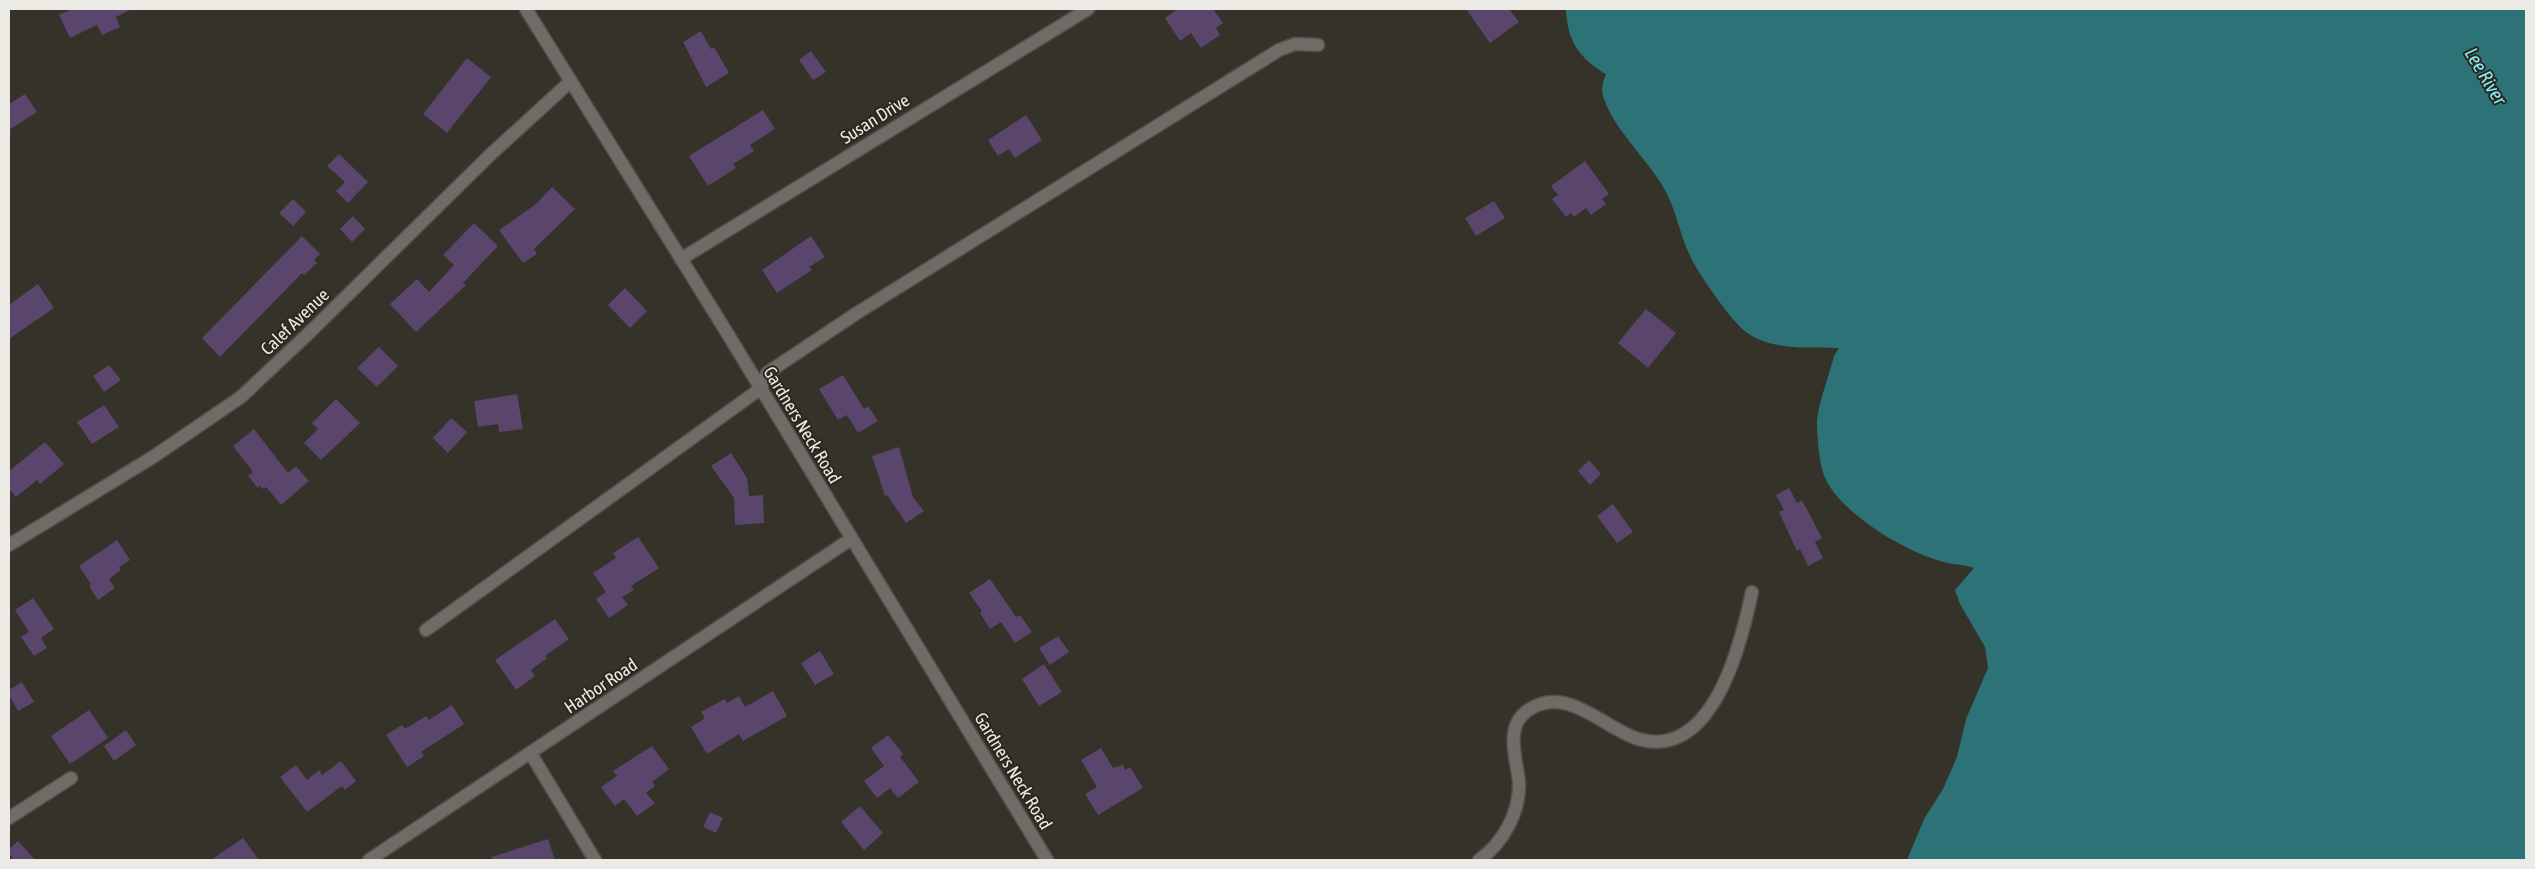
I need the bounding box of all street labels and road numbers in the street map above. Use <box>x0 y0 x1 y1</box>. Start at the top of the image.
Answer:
street label: Susan Drive <box>836 89 913 148</box>
street label: Calef Avenue <box>256 284 333 359</box>
street label: Gardners Neck Road <box>759 362 846 487</box>
street label: Harbor Road <box>560 654 641 718</box>
street label: Gardners Neck Road <box>970 708 1057 833</box>

